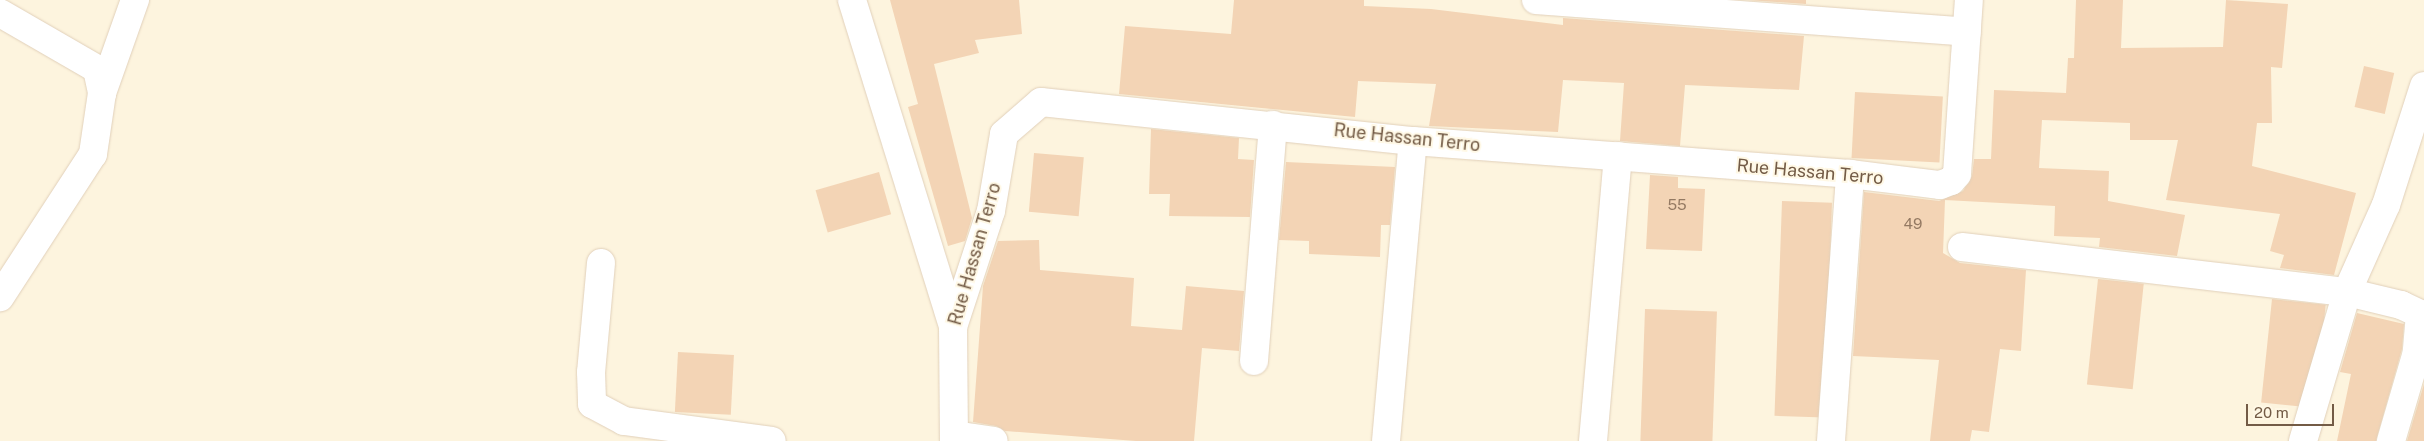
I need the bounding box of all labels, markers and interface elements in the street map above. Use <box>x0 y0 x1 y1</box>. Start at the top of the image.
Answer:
street label: Rue Hassan Terro <box>1333 120 1481 156</box>
street label: Rue Hassan Terro <box>1736 155 1884 189</box>
street label: Rue Hassan Terro <box>944 180 1006 328</box>
house number: 55 <box>1667 196 1687 214</box>
house number: 49 <box>1904 215 1922 233</box>
scale bar <box>2249 394 2336 426</box>
text: 20 m <box>2254 404 2289 421</box>

